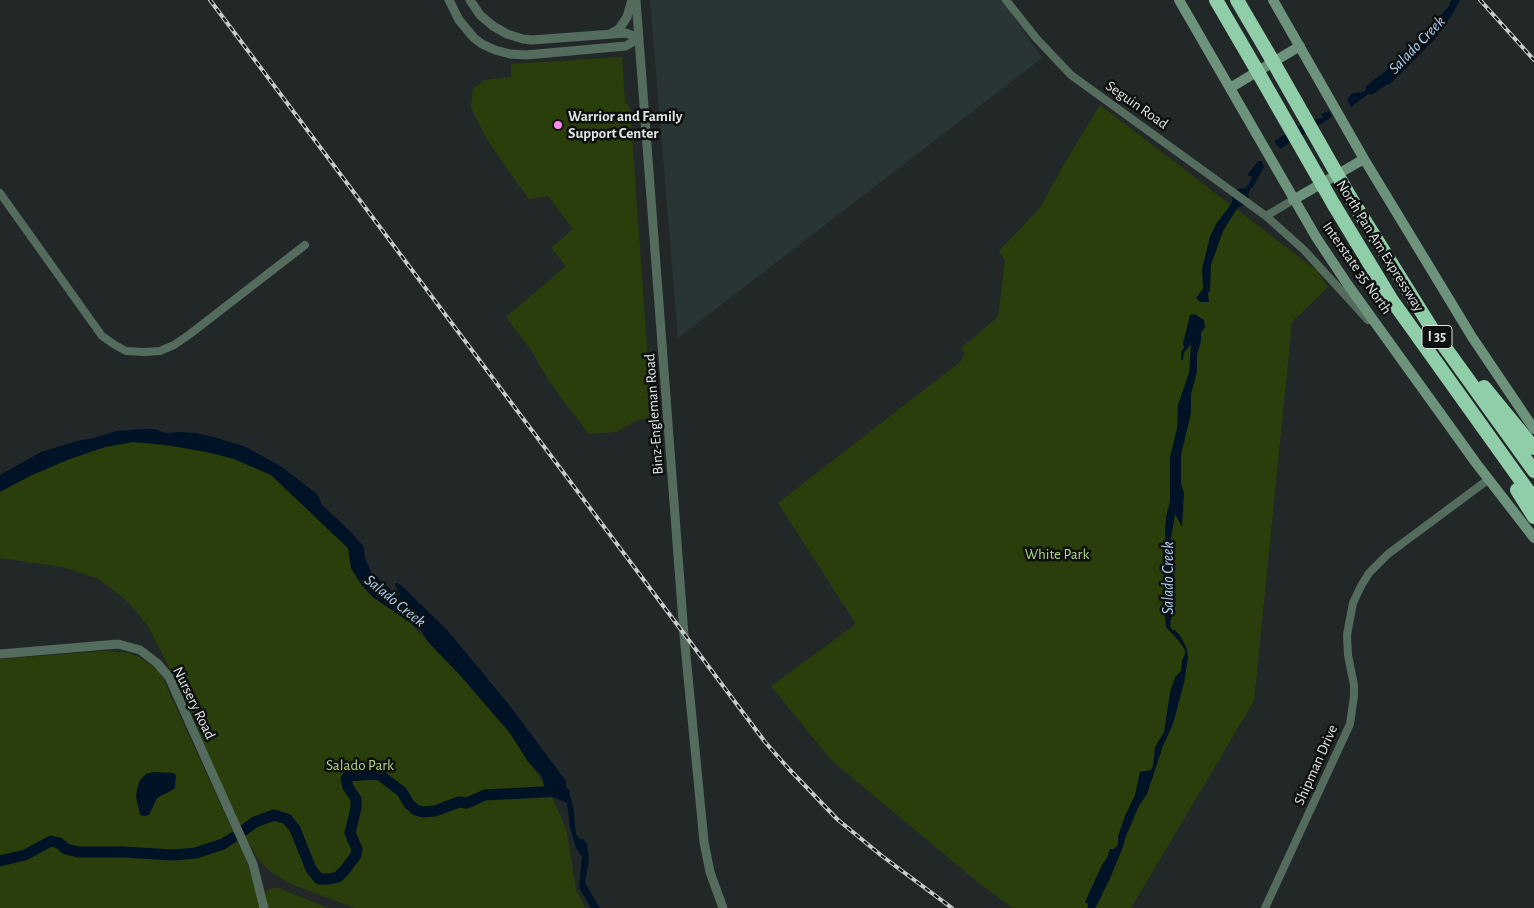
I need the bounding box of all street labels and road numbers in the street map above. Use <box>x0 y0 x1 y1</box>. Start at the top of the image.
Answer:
street label: Seguin Road <box>1102 77 1172 133</box>
street label: North Pan Am Expressway <box>1332 177 1428 315</box>
street label: Interstate 35 North <box>1318 218 1396 318</box>
road number: I 35 <box>1422 326 1452 348</box>
street label: Binz-Engleman Road <box>641 353 667 475</box>
street label: Nursery Road <box>169 664 219 742</box>
street label: Shipman Drive <box>1290 722 1342 808</box>

